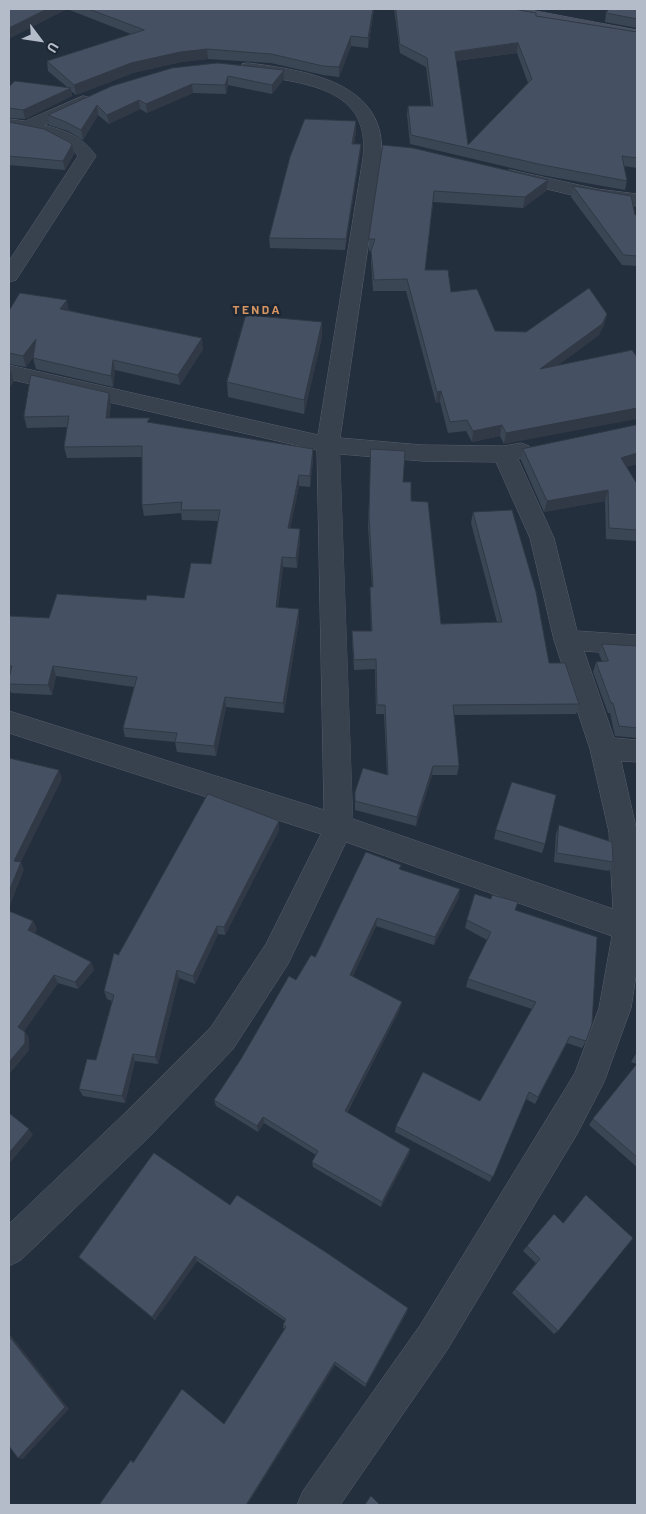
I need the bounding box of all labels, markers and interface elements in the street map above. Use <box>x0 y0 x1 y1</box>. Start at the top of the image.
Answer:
north arrow <box>15 15 65 65</box>
text: U <box>44 40 63 56</box>
district label: T E N D A <box>232 303 280 317</box>

